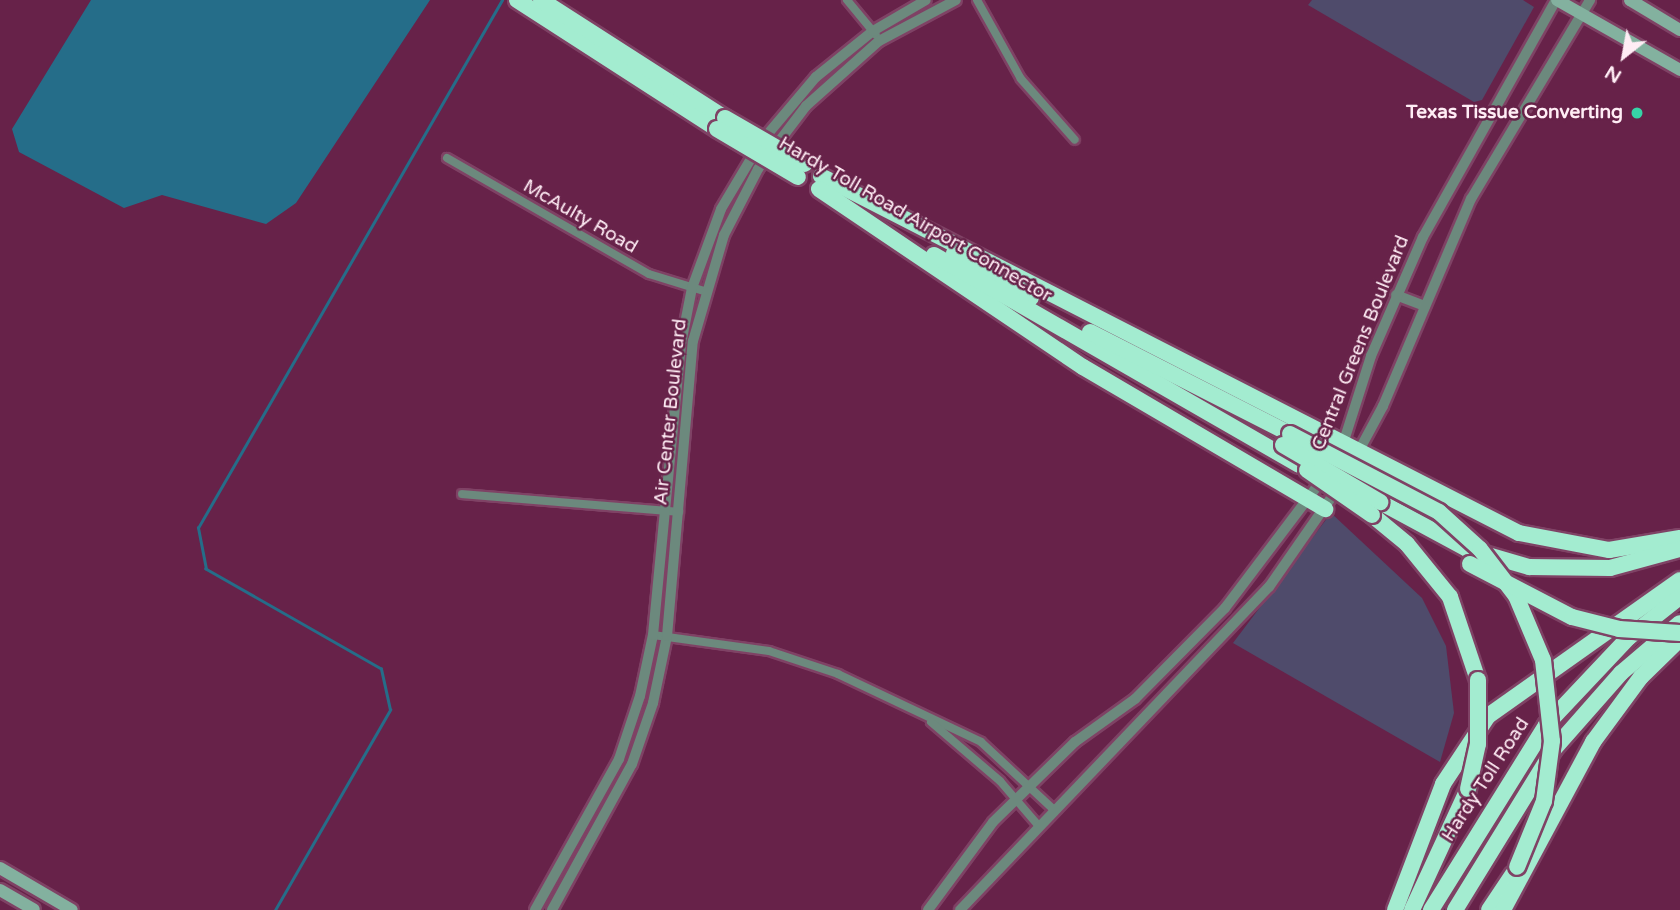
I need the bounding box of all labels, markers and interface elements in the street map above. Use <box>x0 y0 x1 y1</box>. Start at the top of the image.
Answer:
north arrow <box>1589 21 1659 91</box>
text: N <box>1601 61 1625 87</box>
place label: Texas Tissue Converting <box>1406 102 1623 124</box>
marker: Texas Tissue Converting <box>1629 105 1645 121</box>
street label: Hardy Toll Road Airport Connector <box>774 132 1056 308</box>
street label: McAulty Road <box>519 175 641 259</box>
street label: Central Greens Boulevard <box>1307 232 1415 454</box>
street label: Air Center Boulevard <box>650 318 692 506</box>
street label: Hardy Toll Road <box>1437 714 1535 846</box>

